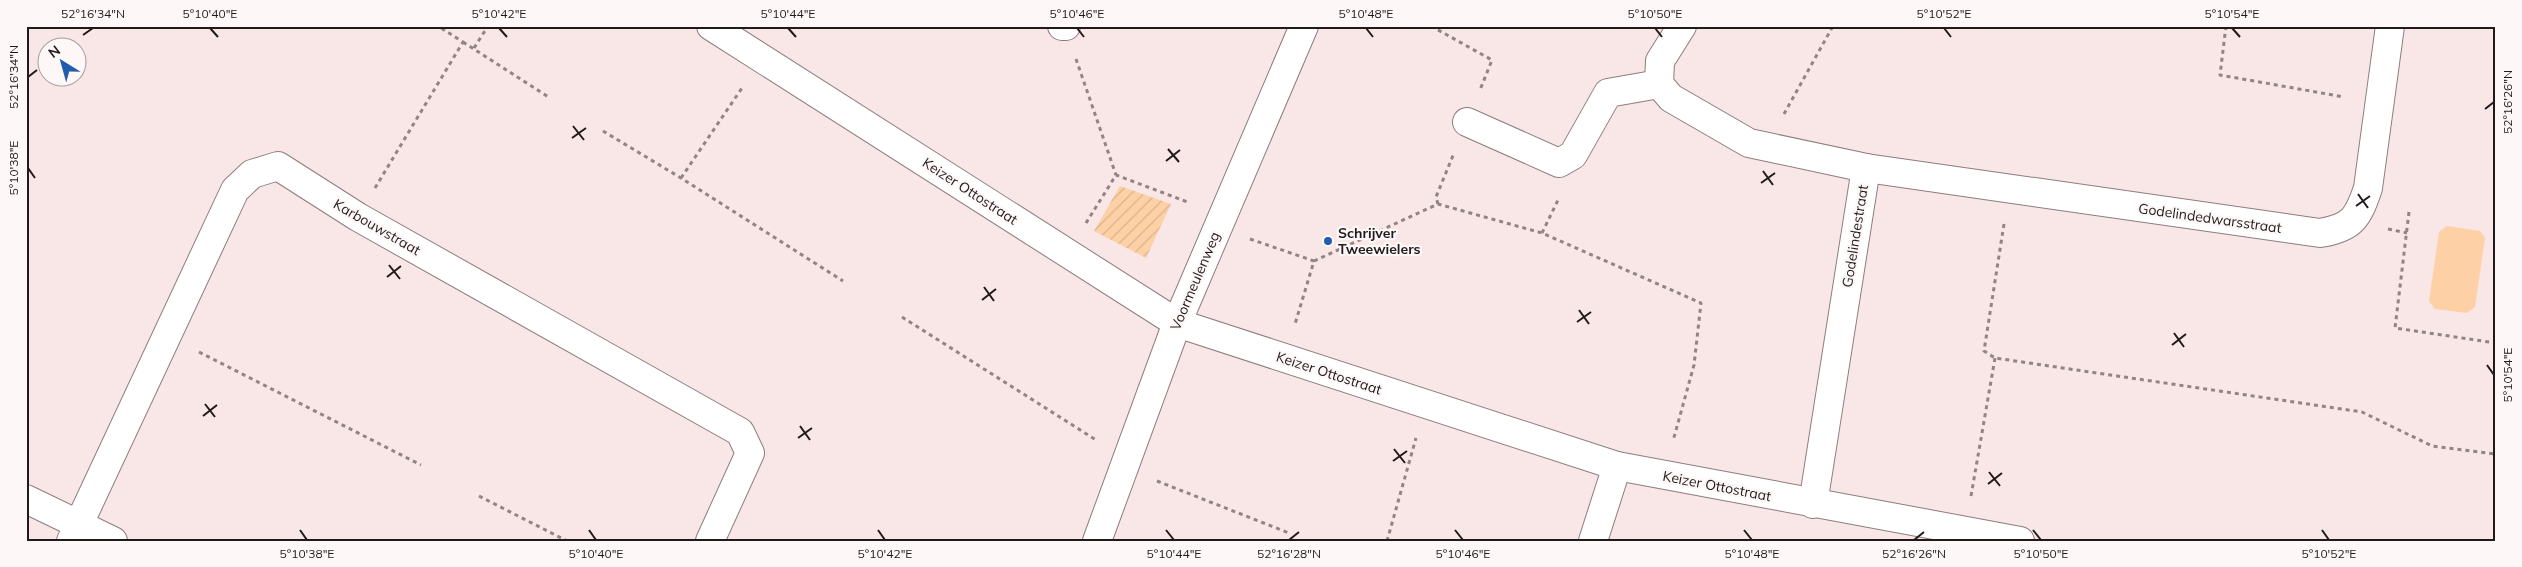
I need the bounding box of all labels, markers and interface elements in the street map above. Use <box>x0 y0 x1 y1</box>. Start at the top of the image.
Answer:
text: 52°16'34"N <box>61 6 125 21</box>
text: 5°10'40"E <box>183 6 237 21</box>
text: 5°10'42"E <box>472 6 526 21</box>
text: 5°10'44"E <box>761 6 815 21</box>
text: 5°10'46"E <box>1050 6 1104 21</box>
text: 5°10'48"E <box>1339 6 1393 21</box>
text: 5°10'50"E <box>1628 6 1682 21</box>
text: 5°10'52"E <box>1917 6 1971 21</box>
text: 5°10'54"E <box>2205 6 2259 21</box>
north arrow <box>38 38 88 88</box>
text: N <box>45 41 64 62</box>
text: 52°16'34"N <box>6 45 21 109</box>
text: 52°16'26"N <box>2500 70 2515 134</box>
text: 5°10'38"E <box>6 141 21 195</box>
street label: Keizer Ottostraat <box>919 154 1021 229</box>
street label: Godelindestraat <box>1838 183 1872 289</box>
street label: Karbouwstraat <box>330 195 424 259</box>
street label: Godelindedwarsstraat <box>2137 199 2283 237</box>
place label: Schrijver Tweewielers <box>1338 224 1421 258</box>
street label: Voormeulenweg <box>1166 229 1224 333</box>
marker: Schrijver Tweewielers <box>1322 235 1334 247</box>
street label: Keizer Ottostraat <box>1274 347 1384 399</box>
text: 5°10'54"E <box>2500 348 2515 402</box>
street label: Keizer Ottostraat <box>1661 467 1773 505</box>
text: 5°10'38"E <box>280 546 334 561</box>
text: 5°10'40"E <box>569 546 623 561</box>
text: 5°10'42"E <box>858 546 912 561</box>
text: 5°10'44"E <box>1147 546 1201 561</box>
text: 52°16'28"N <box>1257 546 1321 561</box>
text: 5°10'46"E <box>1436 546 1490 561</box>
text: 5°10'48"E <box>1725 546 1779 561</box>
text: 52°16'26"N <box>1882 546 1946 561</box>
text: 5°10'50"E <box>2014 546 2068 561</box>
text: 5°10'52"E <box>2302 546 2356 561</box>

